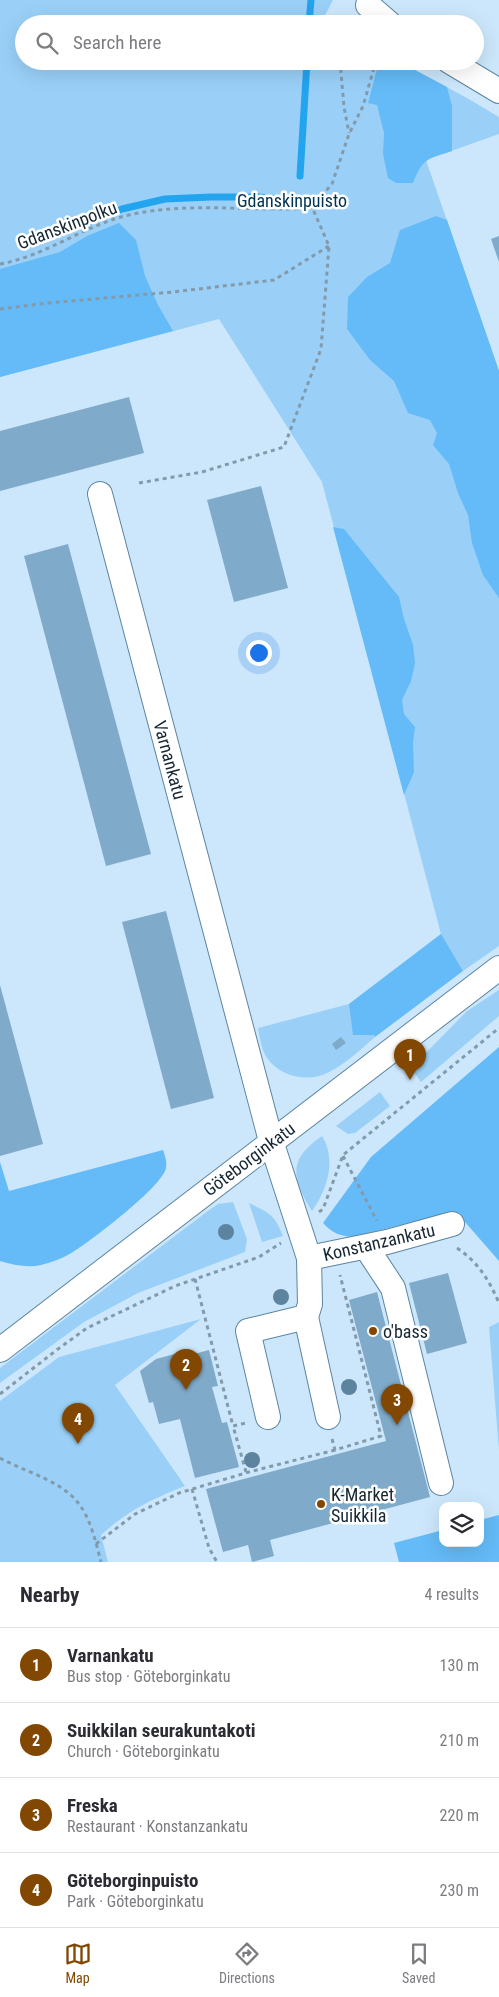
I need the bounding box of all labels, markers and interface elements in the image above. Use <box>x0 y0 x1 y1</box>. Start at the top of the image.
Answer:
search box <box>15 15 484 70</box>
icon: search <box>33 29 61 57</box>
text: Search here <box>73 31 161 54</box>
park label: Gdanskinpuisto <box>237 190 347 211</box>
street label: Gdanskinpolku <box>14 196 120 254</box>
your location <box>246 640 272 666</box>
street label: Varnankatu <box>149 718 191 802</box>
pin: 1 <box>394 1039 426 1080</box>
street label: Göteborginkatu <box>199 1118 299 1200</box>
street label: Konstanzankatu <box>321 1219 437 1265</box>
place label: o'bass <box>383 1321 428 1342</box>
marker: o'bass <box>367 1325 379 1337</box>
pin: 2 <box>170 1349 202 1390</box>
pin: 3 <box>381 1384 413 1425</box>
pin: 4 <box>62 1403 94 1444</box>
place label: K-Market Suikkila <box>331 1484 394 1526</box>
marker: K-Market Suikkila <box>315 1498 327 1510</box>
map controls <box>439 1502 484 1547</box>
button: layers <box>439 1502 484 1547</box>
text: Nearby <box>20 1583 79 1607</box>
text: 4 results <box>424 1585 479 1604</box>
text: Varnankatu <box>67 1644 154 1667</box>
text: 1 <box>32 1656 40 1675</box>
text: 130 m <box>440 1656 479 1675</box>
text: Bus stop · Göteborginkatu <box>67 1667 231 1686</box>
text: Suikkilan seurakuntakoti <box>67 1719 256 1742</box>
text: 2 <box>32 1731 40 1750</box>
text: 210 m <box>440 1731 479 1750</box>
text: Church · Göteborginkatu <box>67 1742 220 1761</box>
text: Freska <box>67 1794 118 1817</box>
text: 3 <box>32 1806 40 1825</box>
text: 220 m <box>440 1806 479 1825</box>
text: Restaurant · Konstanzankatu <box>67 1817 248 1836</box>
text: Göteborginpuisto <box>67 1869 198 1892</box>
text: 4 <box>32 1881 40 1900</box>
text: 230 m <box>440 1881 479 1900</box>
text: Park · Göteborginkatu <box>67 1892 204 1911</box>
tab: Map <box>64 1940 92 1986</box>
tab: Directions <box>219 1940 275 1986</box>
tab: Saved <box>402 1940 435 1986</box>

